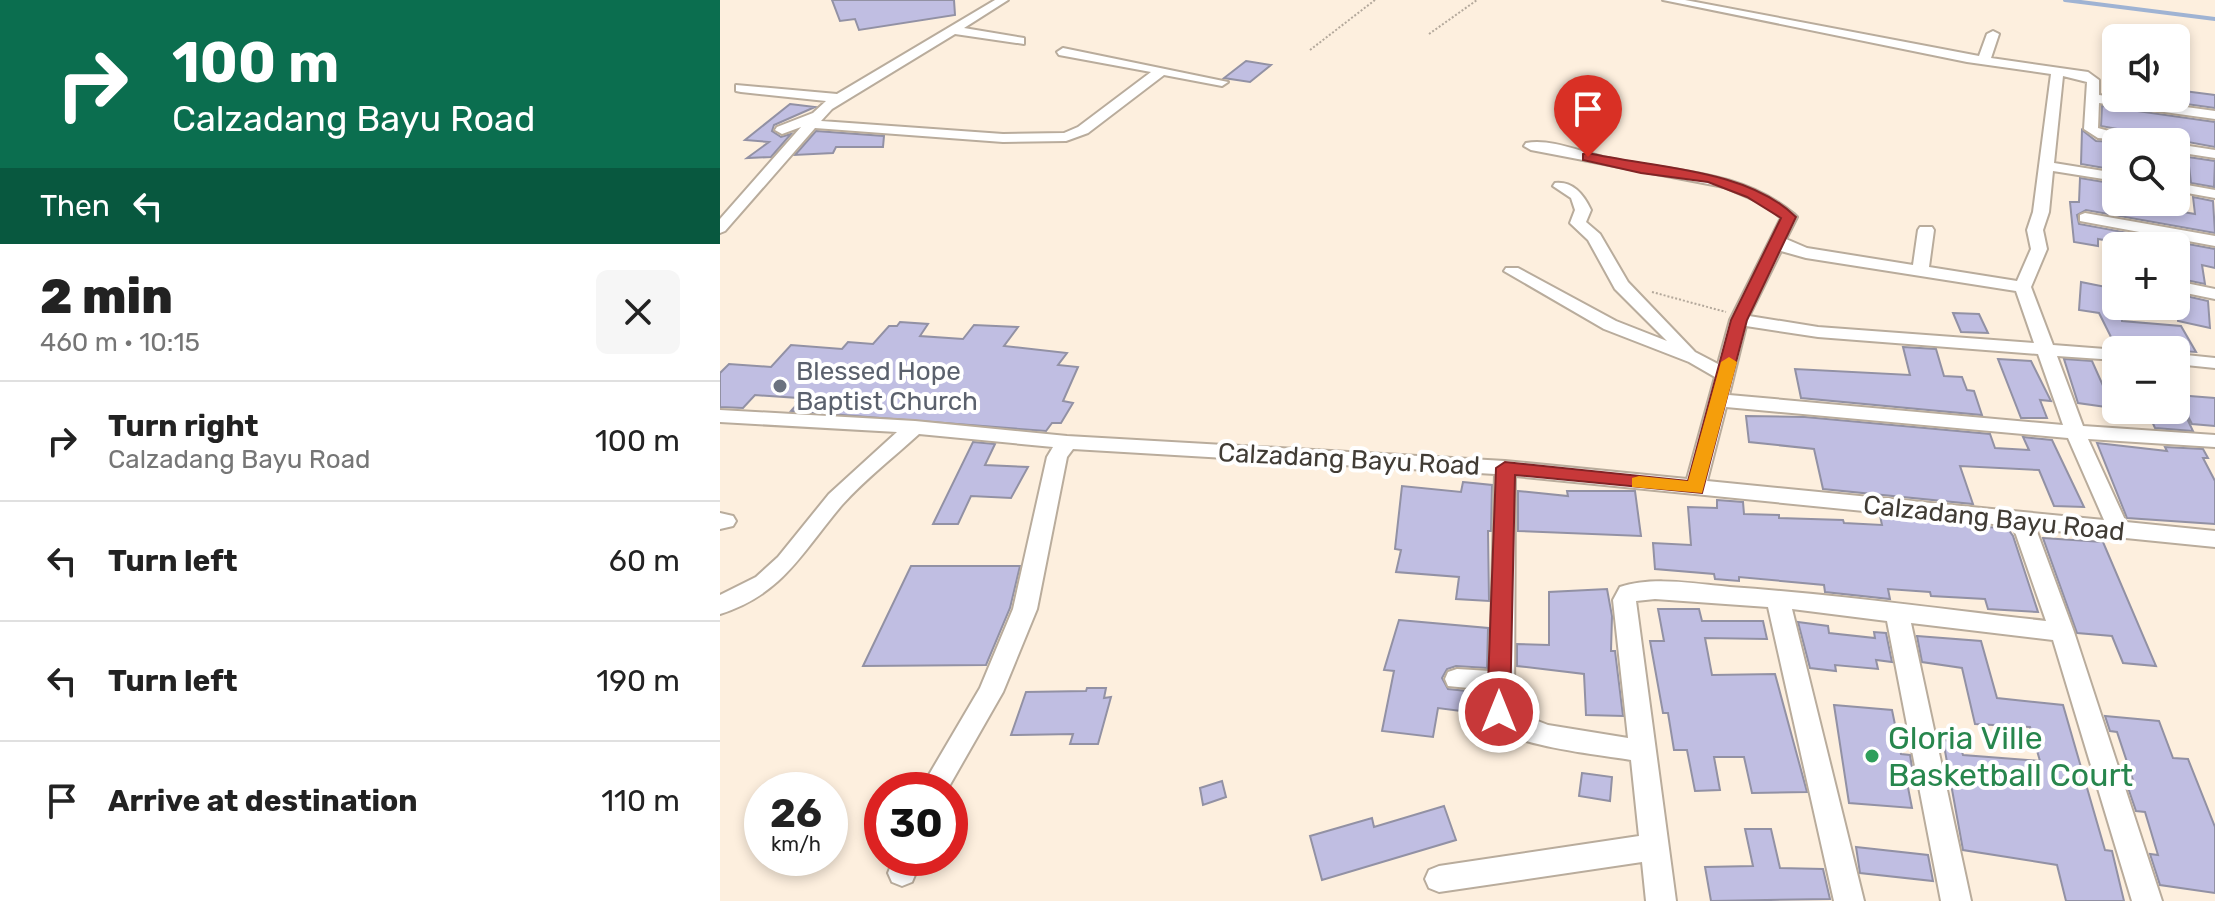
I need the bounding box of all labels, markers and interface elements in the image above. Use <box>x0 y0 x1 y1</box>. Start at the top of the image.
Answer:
map controls <box>2102 24 2190 424</box>
button: sound <box>2102 24 2190 112</box>
text: 100 m <box>172 30 339 96</box>
icon: right <box>40 32 144 136</box>
pin <box>1554 75 1622 157</box>
icon: arrive <box>1566 87 1610 131</box>
text: Calzadang Bayu Road <box>172 97 535 140</box>
button: search <box>2102 128 2190 216</box>
icon: left <box>126 184 170 228</box>
text: Then <box>40 188 110 224</box>
button: + <box>2102 232 2190 320</box>
text: 2 min <box>40 268 173 325</box>
button: close <box>596 270 680 354</box>
text: 460 m · 10:15 <box>40 327 200 358</box>
button: − <box>2102 336 2190 424</box>
place label: Blessed Hope Baptist Church <box>796 356 978 417</box>
marker: Blessed Hope Baptist Church <box>771 377 789 395</box>
text: Turn right <box>108 408 259 444</box>
icon: right <box>40 419 84 463</box>
text: 100 m <box>595 423 680 459</box>
street label: Calzadang Bayu Road <box>1217 437 1481 482</box>
text: Calzadang Bayu Road <box>108 444 370 475</box>
street label: Calzadang Bayu Road <box>1862 489 2126 548</box>
icon: left <box>40 539 84 583</box>
text: Turn left <box>108 543 238 579</box>
text: 60 m <box>609 543 680 579</box>
icon: left <box>40 659 84 703</box>
text: Turn left <box>108 663 238 699</box>
text: 190 m <box>596 663 680 699</box>
position arrow <box>1457 670 1541 754</box>
place label: Gloria Ville Basketball Court <box>1888 719 2133 794</box>
marker: Gloria Ville Basketball Court <box>1863 747 1881 765</box>
speed limit sign: 30 <box>864 772 968 876</box>
icon: arrive <box>40 779 84 823</box>
text: Arrive at destination <box>108 783 418 819</box>
text: 110 m <box>601 783 680 819</box>
text: 26 <box>770 790 822 837</box>
text: km/h <box>771 832 821 856</box>

